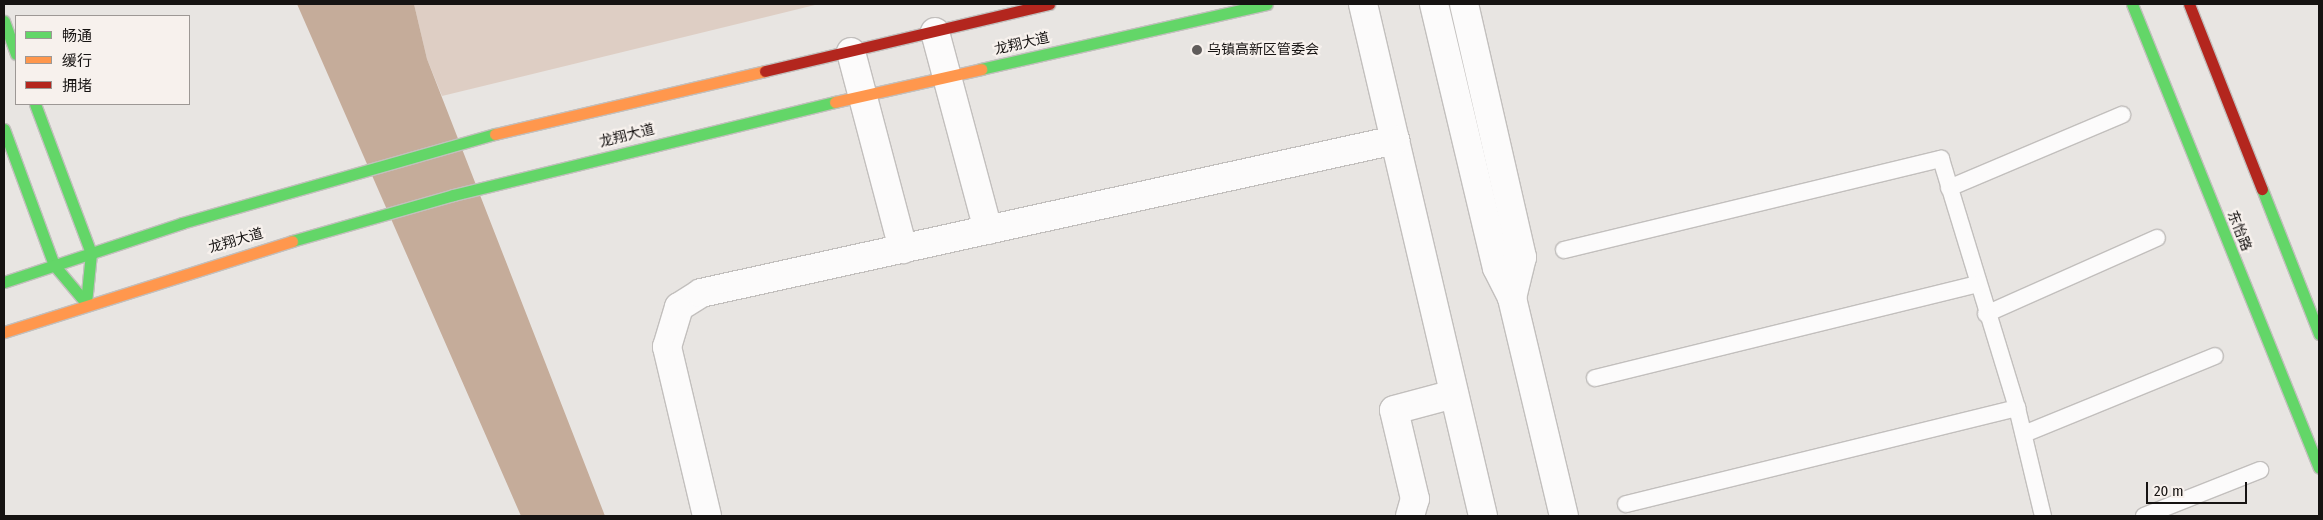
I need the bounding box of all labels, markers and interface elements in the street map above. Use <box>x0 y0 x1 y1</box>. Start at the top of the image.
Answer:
legend <box>15 15 190 105</box>
text: 畅通 <box>62 27 92 45</box>
street label: 龙翔大道 <box>993 30 1051 58</box>
place label: 乌镇高新区管委会 <box>1207 42 1319 58</box>
marker: 乌镇高新区管委会 <box>1191 44 1203 56</box>
text: 缓行 <box>62 52 92 70</box>
text: 拥堵 <box>62 77 92 95</box>
street label: 龙翔大道 <box>598 121 656 151</box>
street label: 东怡路 <box>2223 208 2255 254</box>
street label: 龙翔大道 <box>207 225 265 257</box>
scale bar <box>2148 472 2249 504</box>
text: 20 m <box>2154 482 2184 500</box>

